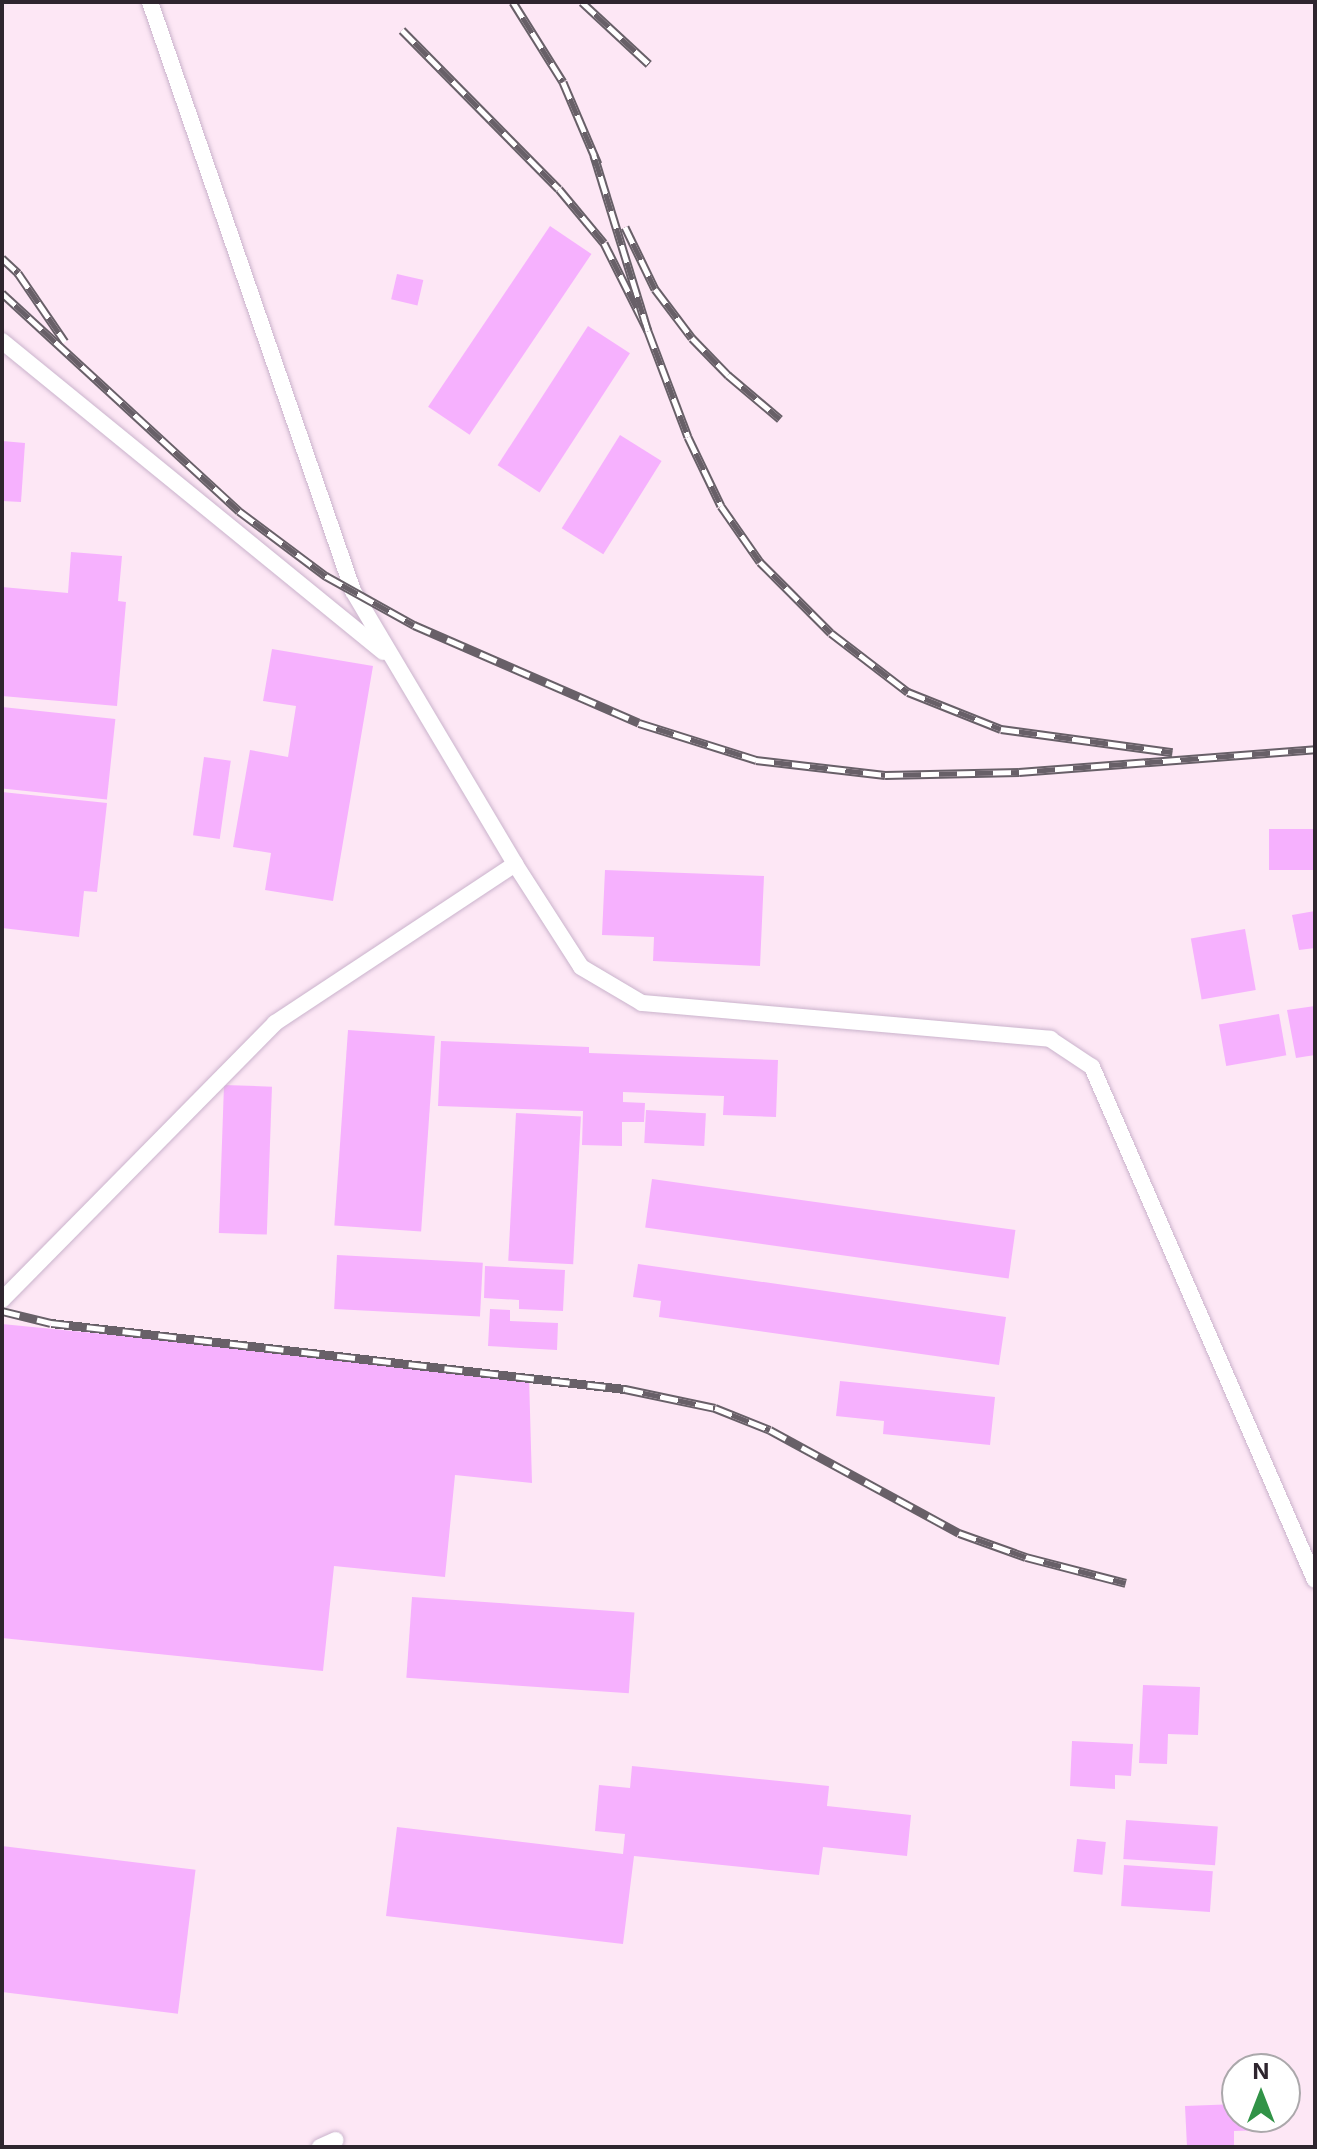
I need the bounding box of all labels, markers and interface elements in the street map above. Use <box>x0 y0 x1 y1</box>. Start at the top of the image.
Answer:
north arrow <box>1221 2053 1301 2133</box>
text: N <box>1253 2058 1269 2084</box>

